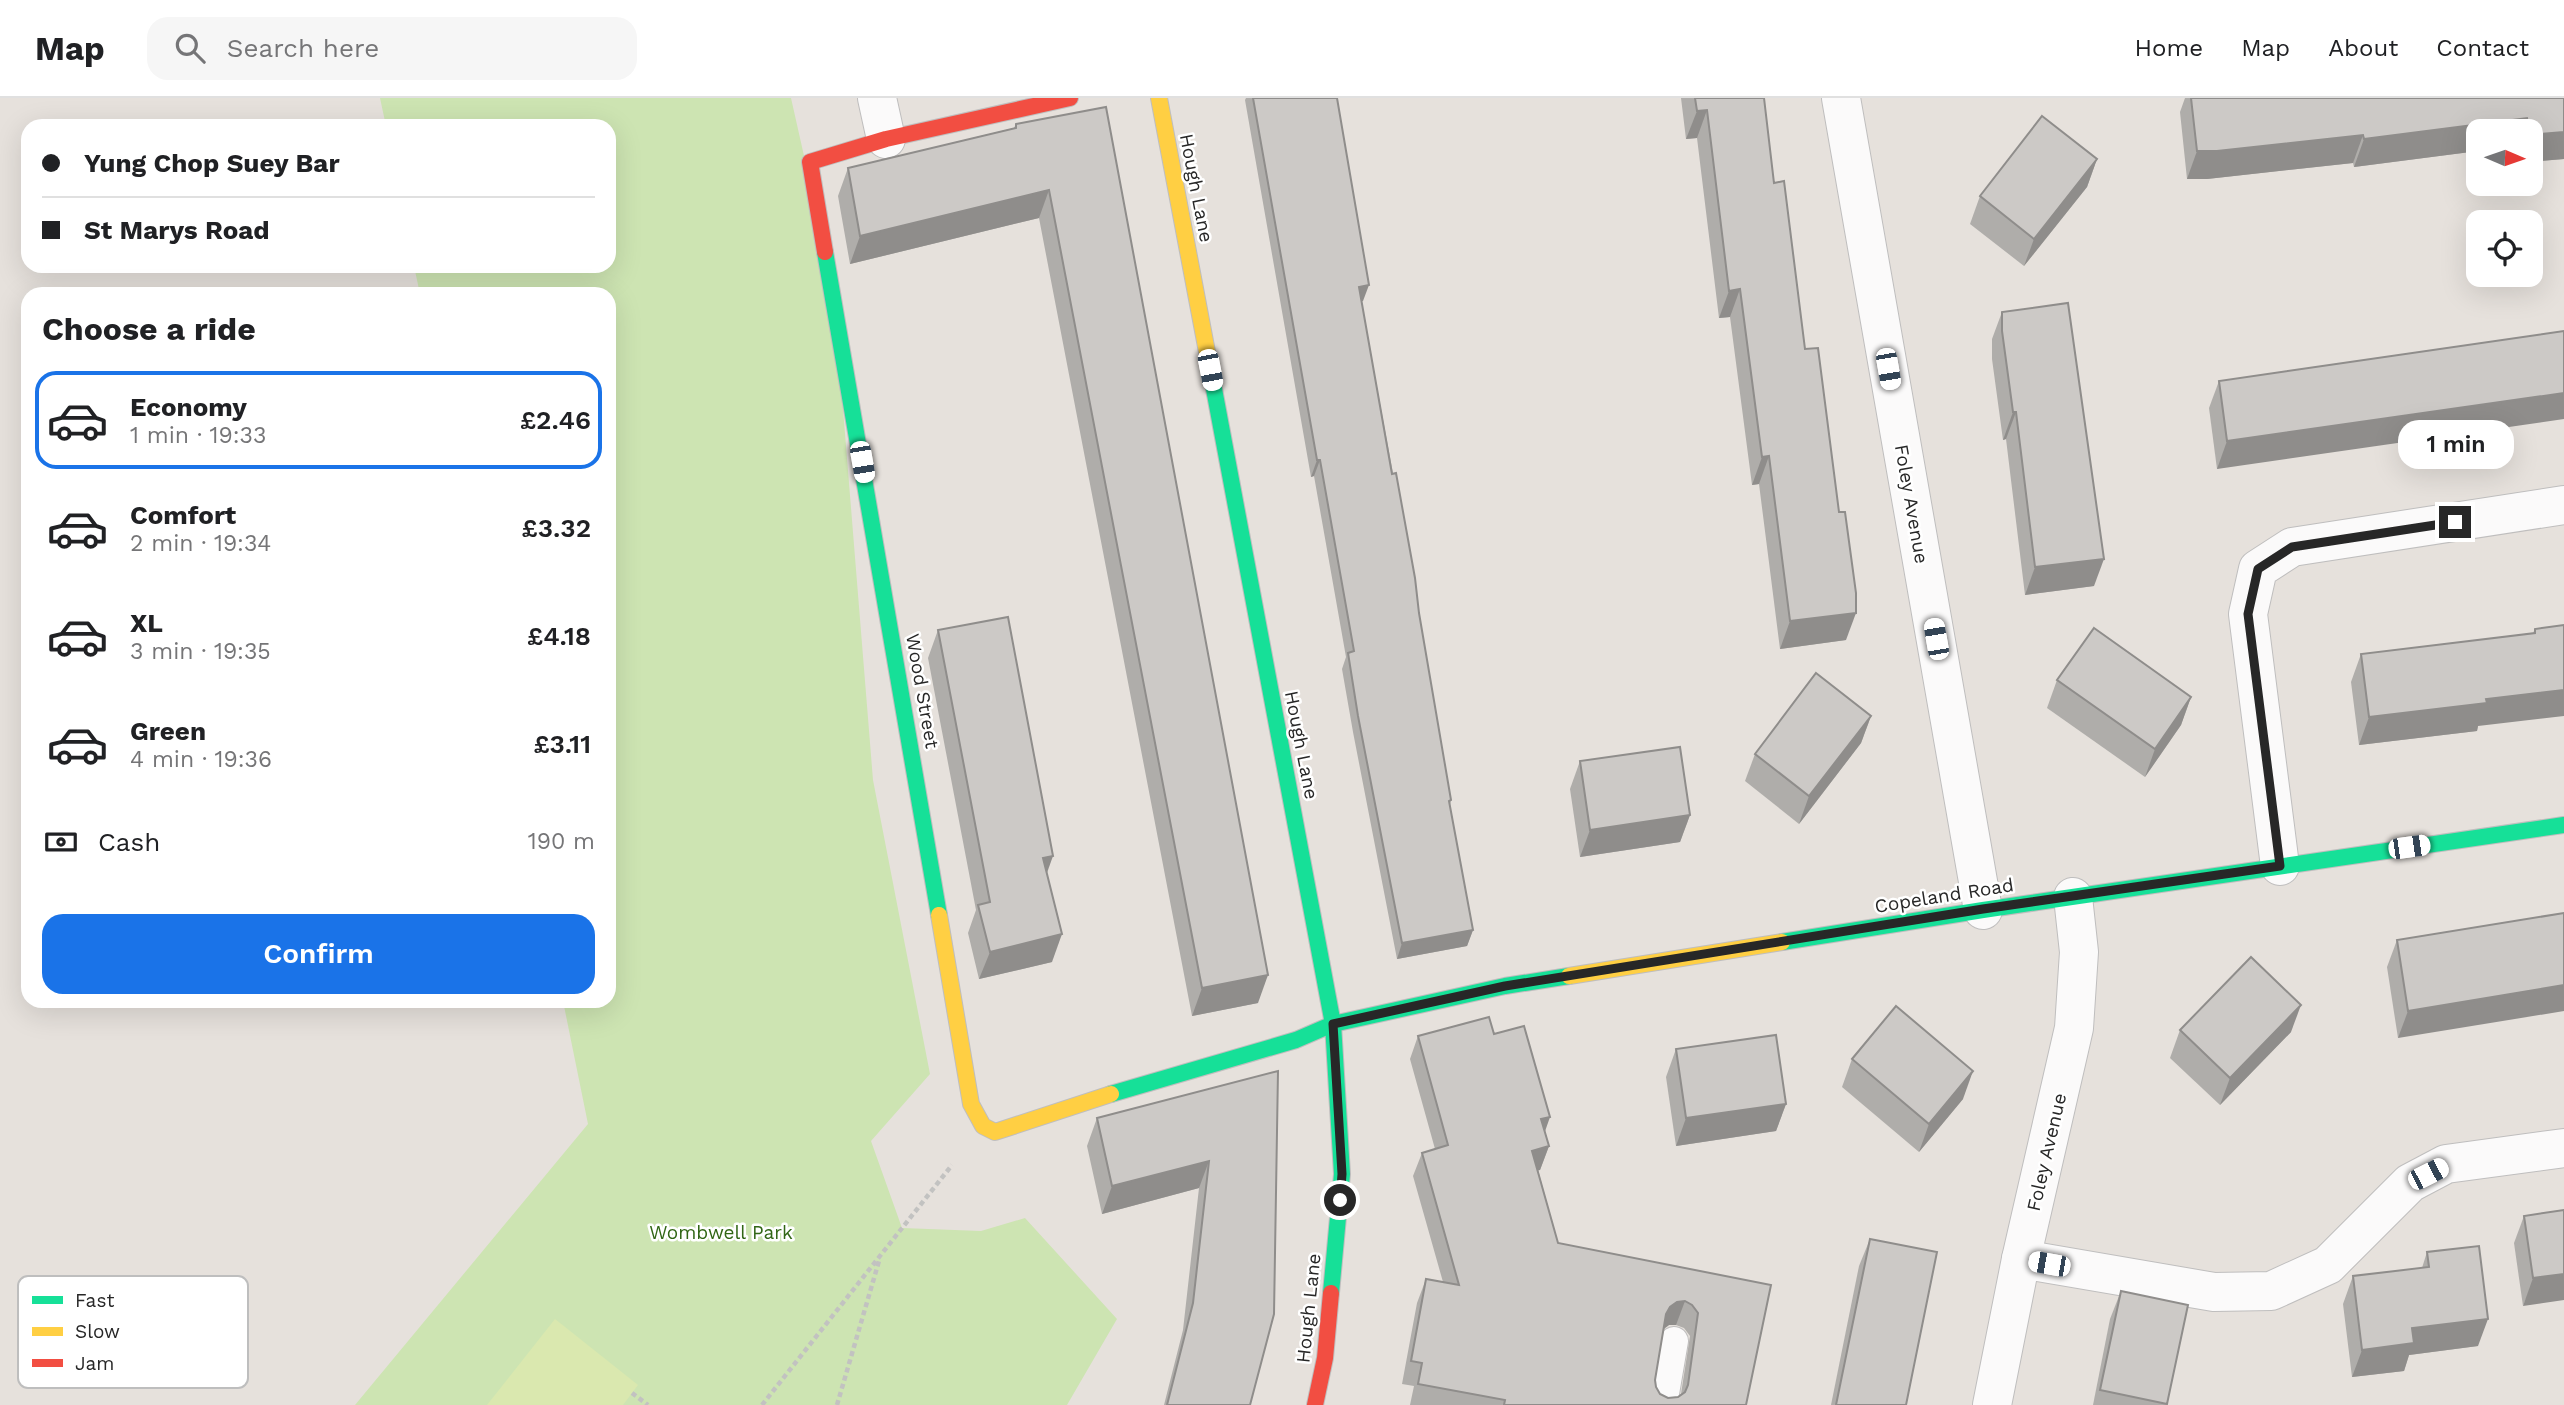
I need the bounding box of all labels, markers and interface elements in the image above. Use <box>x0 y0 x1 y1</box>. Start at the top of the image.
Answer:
search box <box>147 17 637 80</box>
text: Map <box>35 29 105 68</box>
icon: search <box>171 29 209 67</box>
text: Search here <box>227 33 379 63</box>
text: Home <box>2135 34 2203 62</box>
text: Map <box>2241 34 2290 62</box>
text: About <box>2328 34 2398 62</box>
text: Contact <box>2436 34 2529 62</box>
north arrow <box>2466 119 2543 196</box>
map controls <box>2466 119 2543 287</box>
street label: Hough Lane <box>1175 132 1218 244</box>
text: Yung Chop Suey Bar <box>84 148 340 178</box>
button: locate <box>2466 210 2543 287</box>
text: St Marys Road <box>84 215 270 245</box>
text: Choose a ride <box>42 310 256 348</box>
car <box>1875 346 1902 392</box>
car <box>1196 347 1225 393</box>
icon: car <box>46 389 109 452</box>
text: Economy <box>130 392 247 422</box>
text: £2.46 <box>520 405 591 435</box>
callout: 1 min <box>2397 420 2513 470</box>
text: 1 min · 19:33 <box>130 422 266 449</box>
text: 1 min <box>2426 431 2486 458</box>
car <box>849 439 876 485</box>
street label: Foley Avenue <box>1890 443 1933 565</box>
icon: car <box>46 497 109 560</box>
text: Comfort <box>130 500 236 530</box>
route end <box>2439 506 2471 538</box>
text: £3.32 <box>522 513 591 543</box>
text: 2 min · 19:34 <box>130 530 271 557</box>
icon: car <box>46 605 109 668</box>
text: XL <box>130 608 163 638</box>
car <box>1923 616 1950 662</box>
text: £4.18 <box>527 621 591 651</box>
street label: Wood Street <box>901 632 944 750</box>
text: 3 min · 19:35 <box>130 638 271 665</box>
street label: Hough Lane <box>1280 689 1323 801</box>
icon: car <box>46 713 109 776</box>
text: Green <box>130 716 206 746</box>
text: £3.11 <box>533 729 591 759</box>
text: 4 min · 19:36 <box>130 746 272 773</box>
icon: cash <box>42 823 80 861</box>
text: Cash <box>98 827 160 857</box>
text: 190 m <box>528 828 595 855</box>
car <box>2387 834 2432 860</box>
street label: Copeland Road <box>1873 873 2015 918</box>
button: Confirm <box>42 914 595 994</box>
street label: Foley Avenue <box>2022 1091 2071 1213</box>
car <box>2405 1155 2452 1193</box>
route start <box>1324 1184 1356 1216</box>
park label: Wombwell Park <box>649 1221 793 1244</box>
car <box>2027 1250 2072 1278</box>
street label: Hough Lane <box>1291 1252 1326 1364</box>
legend <box>18 1276 248 1388</box>
text: Fast <box>75 1289 114 1312</box>
text: Slow <box>75 1320 120 1343</box>
text: Jam <box>75 1352 114 1375</box>

